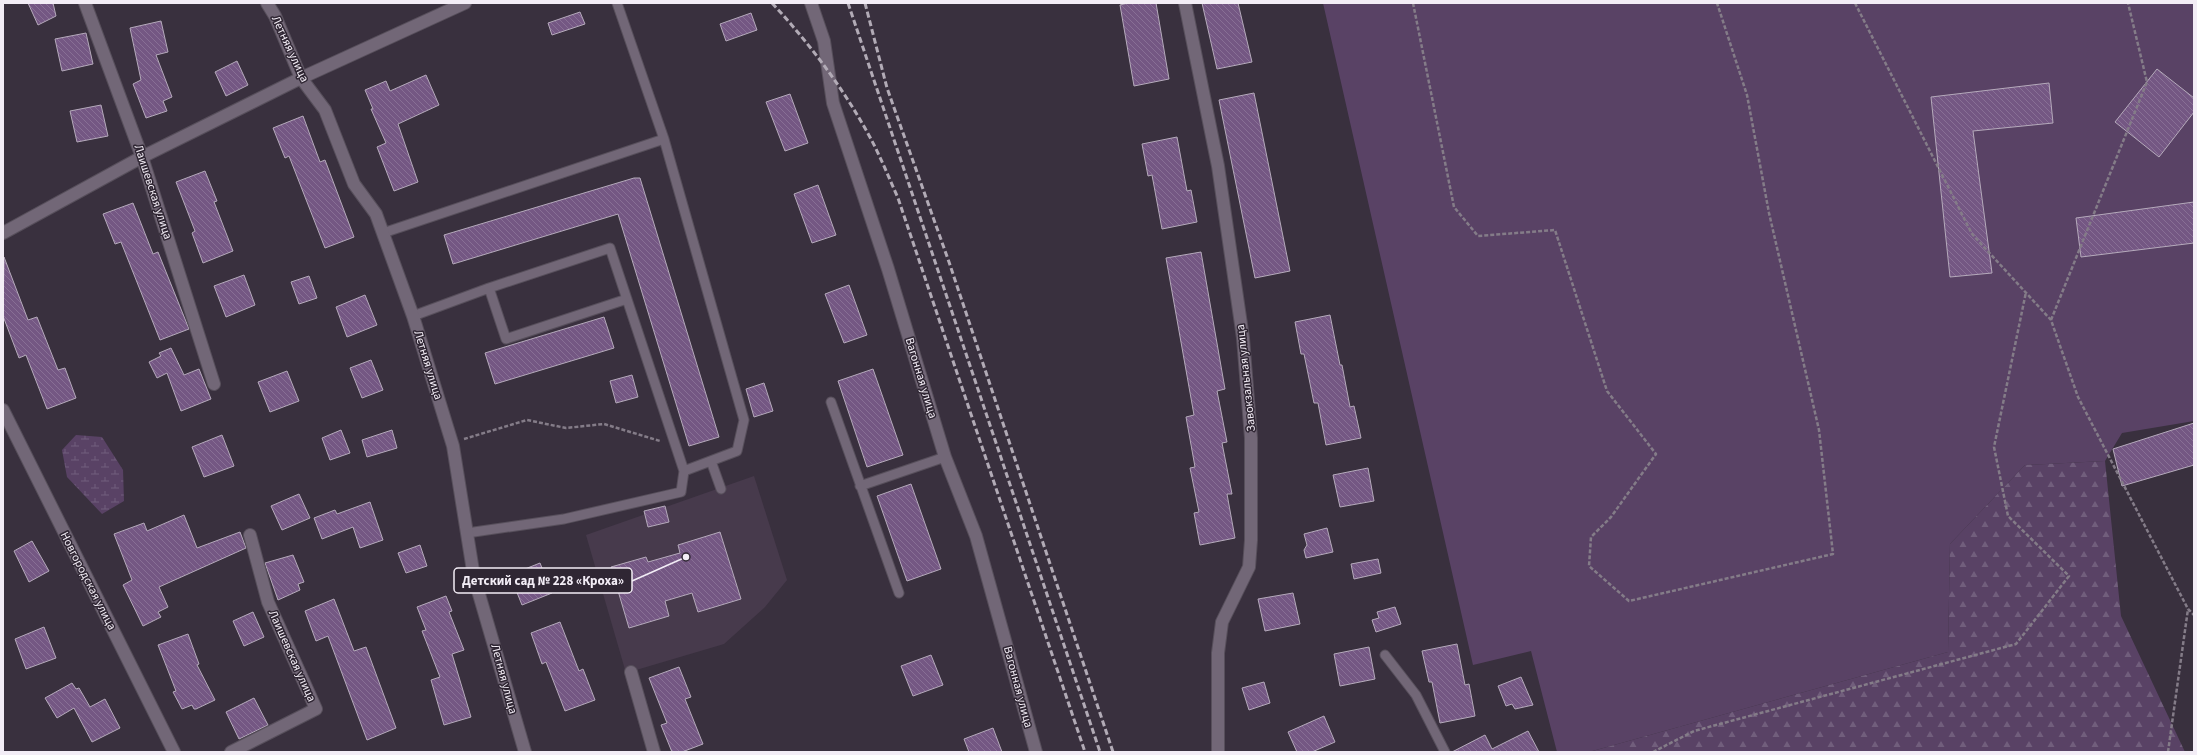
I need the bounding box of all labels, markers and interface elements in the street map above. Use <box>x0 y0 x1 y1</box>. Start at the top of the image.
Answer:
street label: Летняя улица <box>267 13 313 85</box>
street label: Лаишевская улица <box>130 142 176 242</box>
street label: Завокзальная улица <box>1232 324 1260 432</box>
street label: Летняя улица <box>409 328 447 402</box>
street label: Вагонная улица <box>901 336 941 420</box>
street label: Новгородская улица <box>56 529 120 633</box>
callout: Детский сад № 228 «Кроха» <box>454 568 632 593</box>
text: Детский сад № 228 «Кроха» <box>462 572 624 590</box>
street label: Лаишевская улица <box>264 607 320 705</box>
street label: Летняя улица <box>486 642 522 716</box>
street label: Вагонная улица <box>999 644 1037 730</box>

